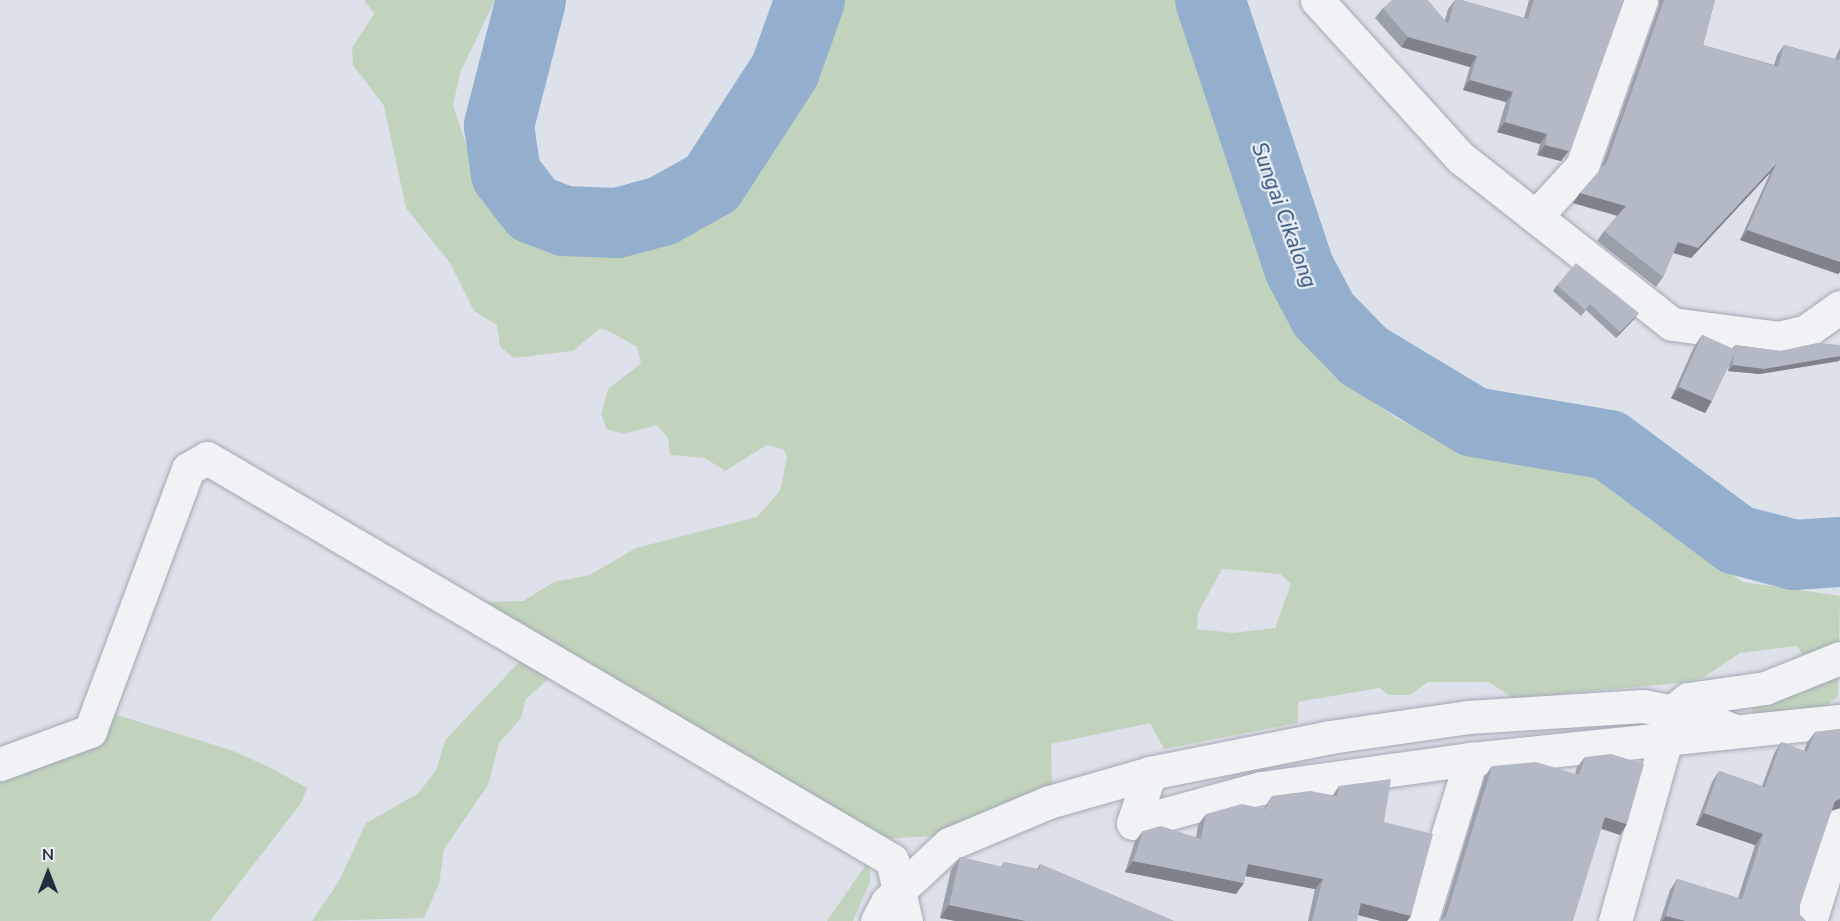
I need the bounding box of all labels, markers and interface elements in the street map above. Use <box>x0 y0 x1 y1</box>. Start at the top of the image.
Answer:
water label: Sungai Cikalong <box>1246 139 1322 291</box>
north arrow <box>18 843 78 903</box>
text: N <box>42 844 54 866</box>

